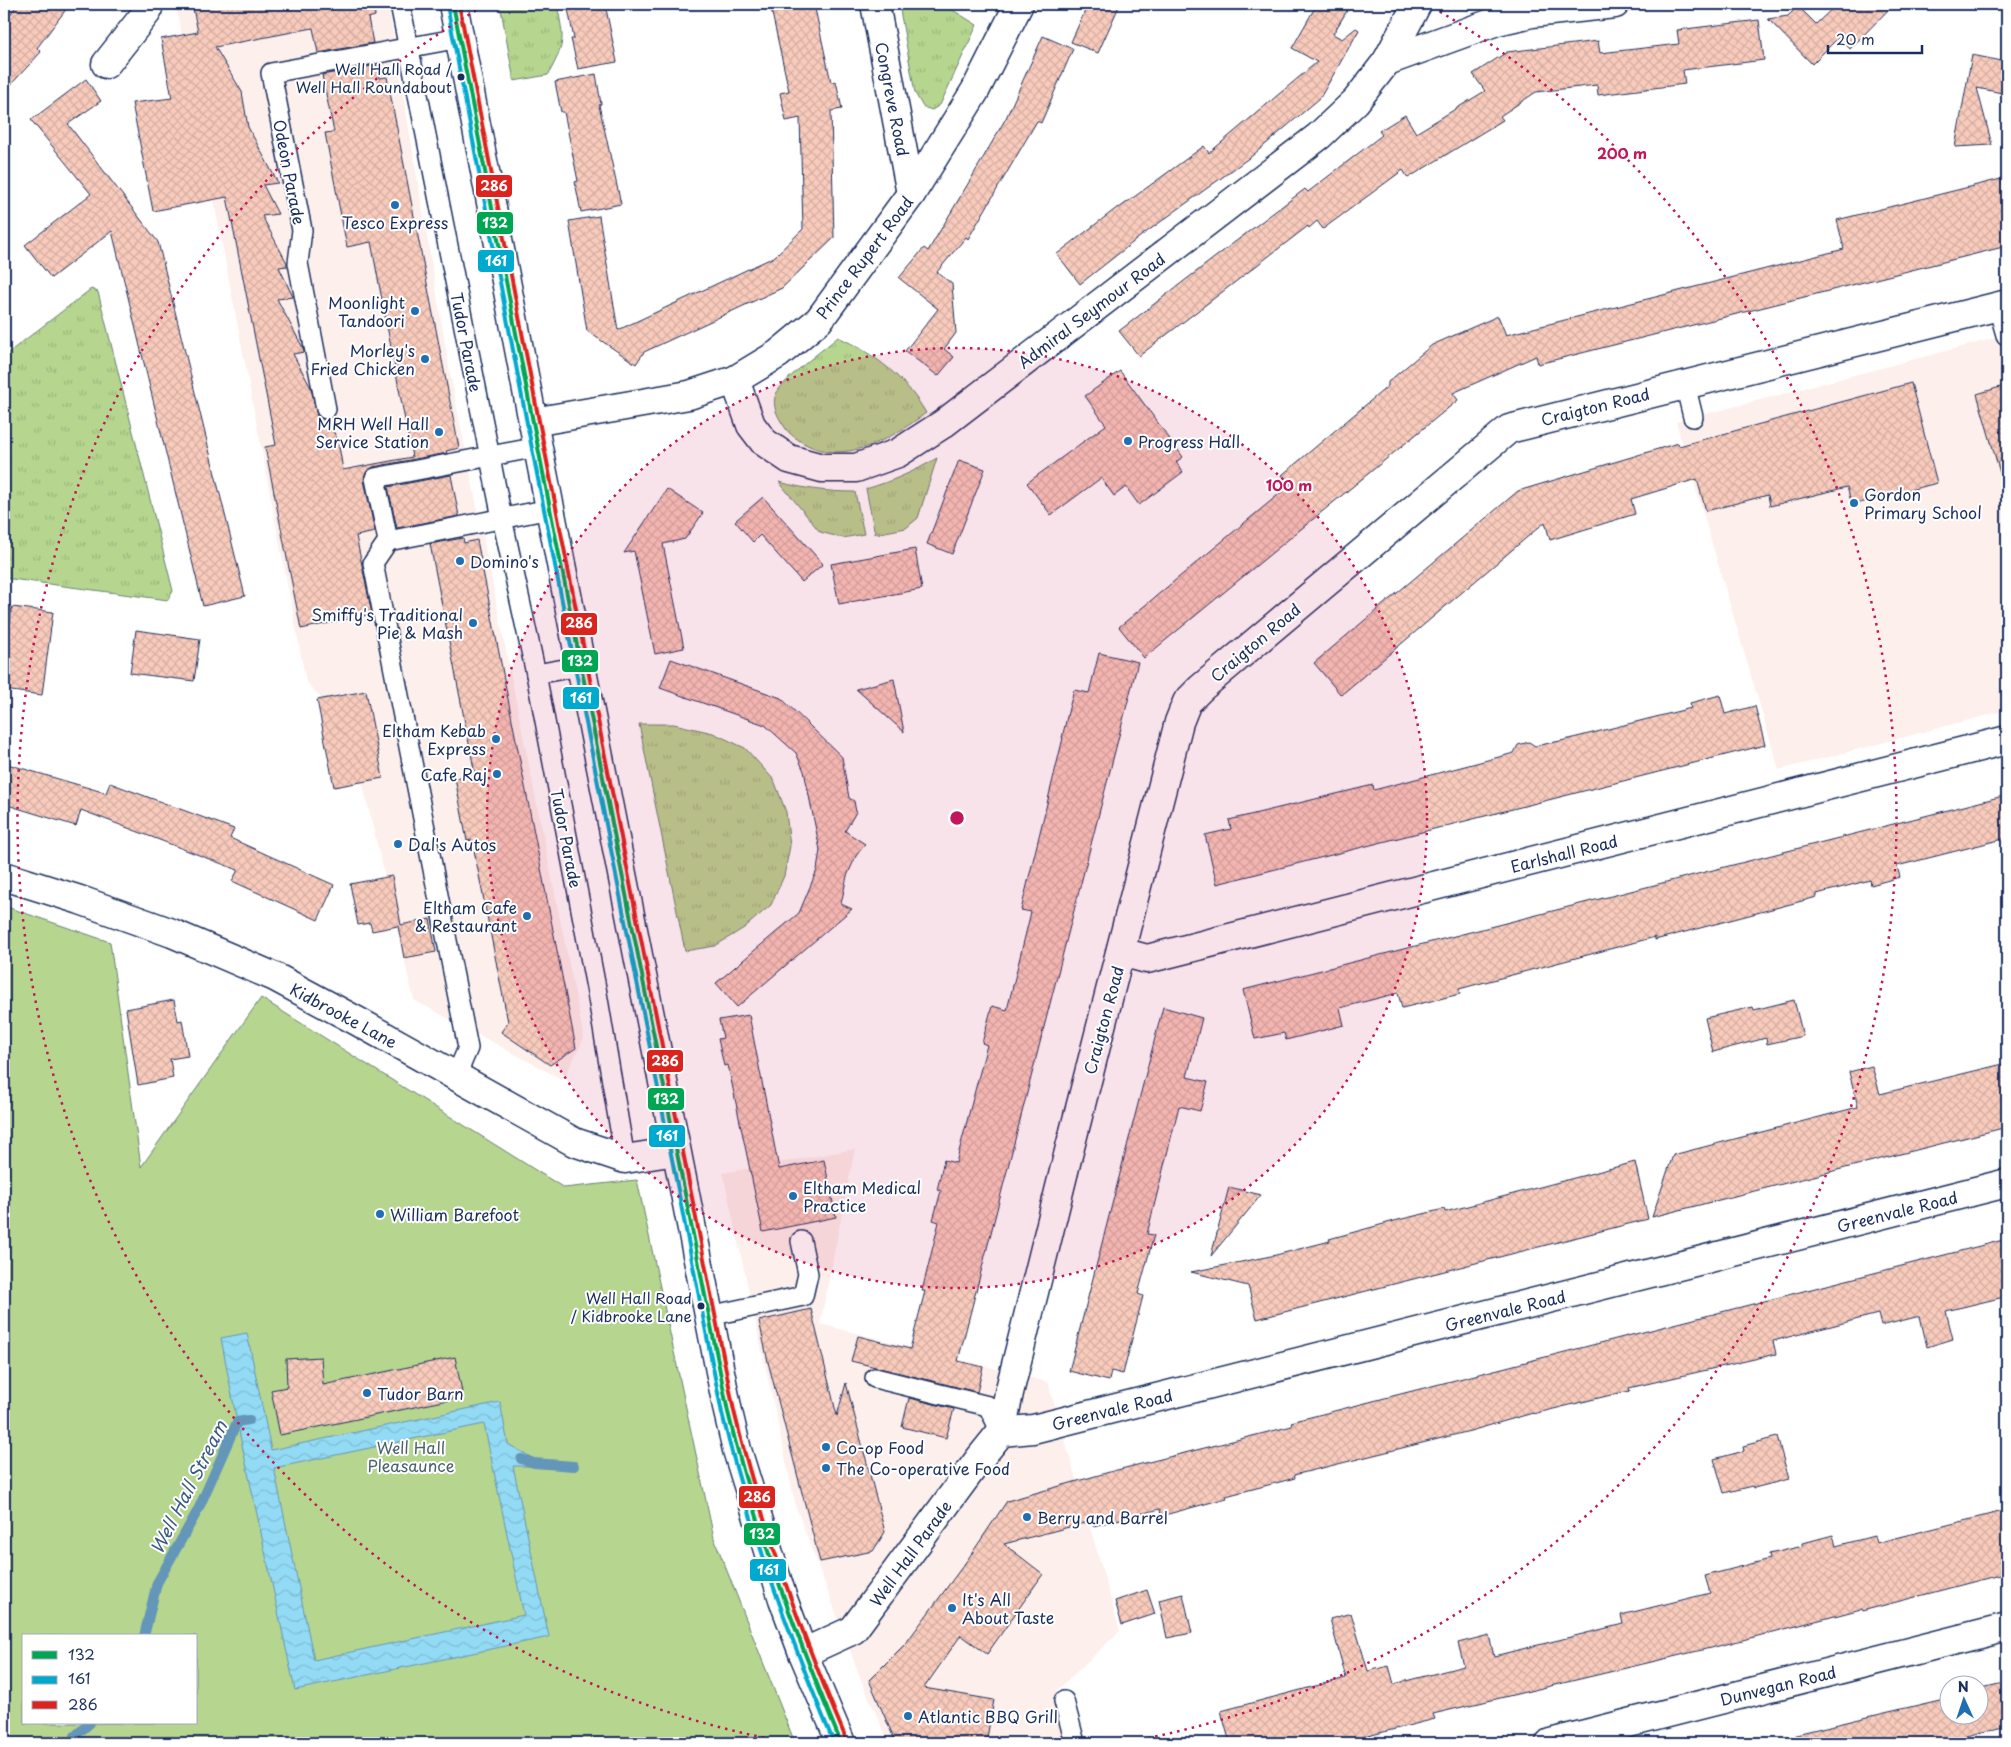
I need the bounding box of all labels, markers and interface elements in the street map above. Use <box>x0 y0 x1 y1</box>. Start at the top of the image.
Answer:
scale bar <box>1828 22 1922 54</box>
text: 20 m <box>1836 27 1875 50</box>
street label: Congreve Road <box>870 40 916 158</box>
place label: Well Hall Road / Well Hall Roundabout <box>296 57 453 98</box>
marker: Well Hall Road / Well Hall Roundabout <box>456 72 466 82</box>
street label: Odeon Parade <box>268 117 312 227</box>
text: 200 m <box>1597 141 1647 164</box>
line badge: 286 <box>475 174 513 198</box>
text: 286 <box>480 175 508 196</box>
street label: Prince Rupert Road <box>810 191 918 323</box>
marker: Tesco Express <box>389 199 401 211</box>
place label: Tesco Express <box>342 210 448 234</box>
line badge: 132 <box>476 211 514 235</box>
text: 132 <box>482 212 508 233</box>
street label: Admiral Seymour Road <box>1012 247 1170 373</box>
line badge: 161 <box>477 249 515 273</box>
text: 161 <box>485 250 507 271</box>
place label: Moonlight Tandoori <box>328 290 405 332</box>
street label: Tudor Parade <box>446 290 488 394</box>
marker: Moonlight Tandoori <box>409 305 421 317</box>
place label: Morley's Fried Chicken <box>311 338 415 380</box>
marker: Morley's Fried Chicken <box>419 353 431 365</box>
street label: Craigton Road <box>1538 381 1652 431</box>
place label: MRH Well Hall Service Station <box>315 411 429 453</box>
marker: MRH Well Hall Service Station <box>433 426 445 438</box>
place label: Progress Hall <box>1138 429 1240 453</box>
marker: Progress Hall <box>1122 435 1134 447</box>
text: 100 m <box>1266 473 1312 496</box>
place label: Gordon Primary School <box>1864 482 1982 524</box>
marker: Gordon Primary School <box>1848 497 1860 509</box>
place label: Domino's <box>470 549 539 573</box>
marker: Domino's <box>454 555 466 567</box>
street label: Craigton Road <box>1205 597 1305 687</box>
place label: Smiffy's Traditional Pie & Mash <box>311 602 463 644</box>
line badge: 286 <box>560 612 598 636</box>
text: 286 <box>565 612 593 633</box>
marker: Smiffy's Traditional Pie & Mash <box>467 617 479 629</box>
line badge: 132 <box>561 649 599 673</box>
text: 132 <box>567 650 593 671</box>
line badge: 161 <box>562 686 600 710</box>
text: 161 <box>570 687 592 708</box>
place label: Eltham Kebab Express <box>382 718 486 760</box>
marker: Eltham Kebab Express <box>490 733 502 745</box>
place label: Cafe Raj <box>421 762 487 786</box>
marker: Cafe Raj <box>491 768 503 780</box>
street label: Tudor Parade <box>546 786 588 890</box>
centre of rings <box>948 809 966 827</box>
street label: Earlshall Road <box>1508 828 1620 878</box>
place label: Dal's Autos <box>408 832 496 856</box>
marker: Dal's Autos <box>392 838 404 850</box>
place label: Eltham Cafe & Restaurant <box>415 895 517 937</box>
marker: Eltham Cafe & Restaurant <box>521 910 533 922</box>
street label: Craigton Road <box>1077 963 1129 1077</box>
street label: Kidbrooke Lane <box>286 977 402 1053</box>
line badge: 286 <box>646 1049 684 1073</box>
text: 286 <box>651 1050 679 1071</box>
line badge: 132 <box>647 1087 685 1111</box>
text: 132 <box>653 1088 679 1109</box>
line badge: 161 <box>648 1124 686 1148</box>
text: 161 <box>656 1125 678 1146</box>
place label: Eltham Medical Practice <box>803 1175 921 1217</box>
street label: Greenvale Road <box>1834 1184 1960 1238</box>
marker: Eltham Medical Practice <box>787 1190 799 1202</box>
place label: William Barefoot <box>390 1202 520 1226</box>
marker: William Barefoot <box>374 1208 386 1220</box>
street label: Greenvale Road <box>1442 1283 1568 1337</box>
place label: Well Hall Road / Kidbrooke Lane <box>571 1286 692 1327</box>
marker: Well Hall Road / Kidbrooke Lane <box>696 1301 706 1311</box>
place label: Tudor Barn <box>377 1381 464 1405</box>
street label: Greenvale Road <box>1049 1382 1175 1436</box>
marker: Tudor Barn <box>361 1387 373 1399</box>
water label: Well Hall Stream <box>143 1415 234 1558</box>
park label: Well Hall Pleasaunce <box>368 1435 455 1477</box>
place label: Co-op Food <box>836 1435 924 1459</box>
marker: Co-op Food <box>820 1441 832 1453</box>
place label: The Co-operative Food <box>836 1456 1010 1480</box>
marker: The Co-operative Food <box>820 1462 832 1474</box>
line badge: 286 <box>738 1485 776 1509</box>
text: 286 <box>743 1486 771 1507</box>
street label: Well Hall Parade <box>863 1495 957 1611</box>
place label: Berry and Barrel <box>1037 1505 1168 1529</box>
marker: Berry and Barrel <box>1021 1511 1033 1523</box>
line badge: 132 <box>743 1522 781 1546</box>
text: 132 <box>749 1523 775 1544</box>
line badge: 161 <box>749 1558 787 1582</box>
text: 161 <box>757 1559 779 1580</box>
place label: It's All About Taste <box>962 1587 1054 1629</box>
marker: It's All About Taste <box>946 1602 958 1614</box>
legend <box>22 1634 198 1724</box>
text: 132 <box>68 1642 95 1665</box>
street label: Dunvegan Road <box>1717 1659 1839 1711</box>
text: 161 <box>68 1666 90 1689</box>
north arrow <box>1938 1674 1988 1724</box>
text: N <box>1957 1676 1969 1697</box>
text: 286 <box>68 1692 98 1715</box>
place label: Atlantic BBQ Grill <box>918 1704 1058 1728</box>
marker: Atlantic BBQ Grill <box>902 1710 914 1722</box>

